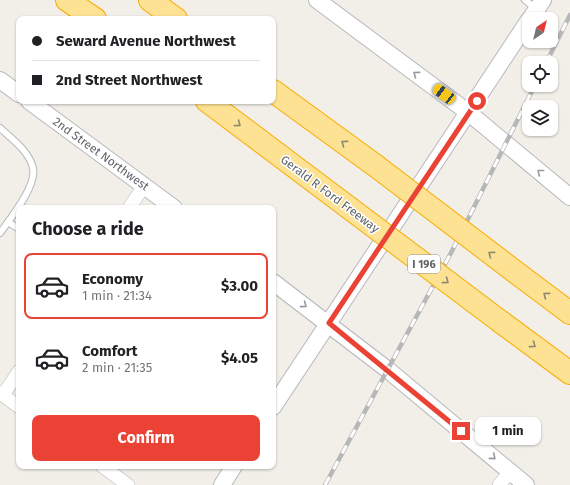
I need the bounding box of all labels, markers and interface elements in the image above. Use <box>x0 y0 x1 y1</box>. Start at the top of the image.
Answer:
north arrow <box>522 12 558 48</box>
map controls <box>522 12 558 136</box>
text: Seward Avenue Northwest <box>56 32 236 50</box>
button: locate <box>522 56 558 92</box>
text: 2nd Street Northwest <box>56 71 203 89</box>
one-way arrow <box>413 71 420 79</box>
car <box>431 82 457 106</box>
route start <box>468 92 486 110</box>
button: layers <box>522 100 558 136</box>
street label: 2nd Street Northwest <box>50 114 152 194</box>
one-way arrow <box>234 120 241 127</box>
one-way arrow <box>342 141 349 148</box>
street label: Gerald R Ford Freeway <box>278 152 382 236</box>
one-way arrow <box>537 170 544 177</box>
text: Choose a ride <box>32 218 144 240</box>
one-way arrow <box>489 252 496 259</box>
road number: I 196 <box>408 255 440 273</box>
icon: car <box>34 268 70 304</box>
text: Economy <box>82 270 143 288</box>
one-way arrow <box>442 276 449 283</box>
text: $3.00 <box>221 277 258 295</box>
text: 1 min · 21:34 <box>82 288 152 303</box>
one-way arrow <box>544 293 551 300</box>
one-way arrow <box>300 300 307 307</box>
icon: car <box>34 340 70 376</box>
one-way arrow <box>528 340 535 347</box>
text: Comfort <box>82 342 138 360</box>
text: $4.05 <box>221 349 258 367</box>
text: 2 min · 21:35 <box>82 360 152 375</box>
button: Confirm <box>32 415 260 461</box>
callout: 1 min <box>475 417 541 445</box>
route end <box>452 422 470 440</box>
text: 1 min <box>492 423 524 438</box>
one-way arrow <box>488 453 495 460</box>

